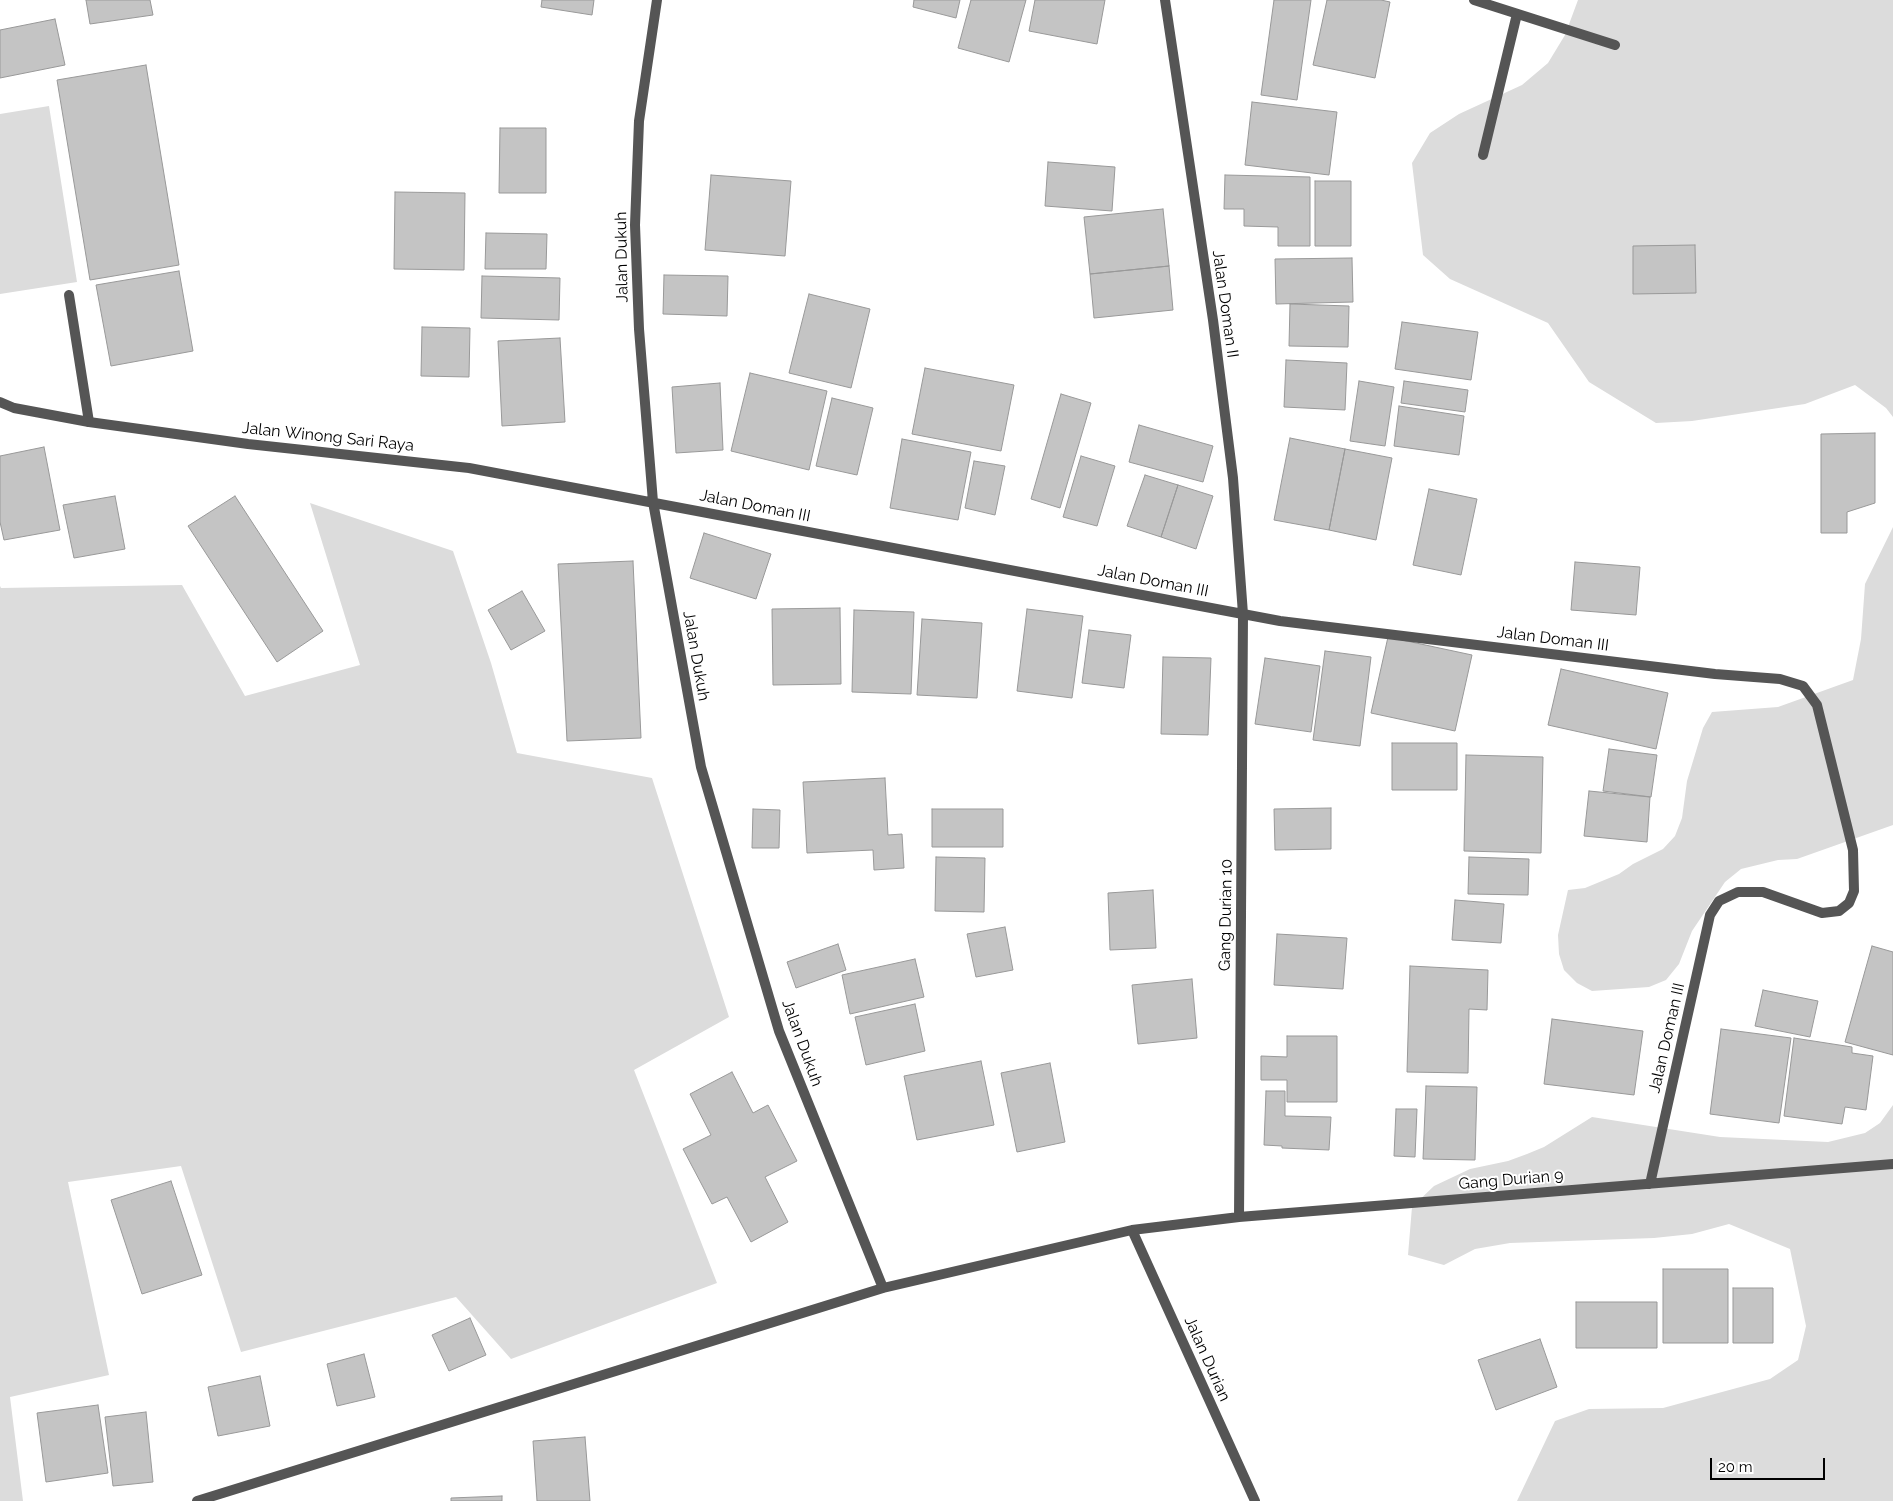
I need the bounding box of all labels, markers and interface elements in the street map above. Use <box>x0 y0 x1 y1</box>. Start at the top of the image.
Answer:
street label: Jalan Dukuh <box>612 211 632 303</box>
street label: Jalan Doman II <box>1208 249 1242 359</box>
street label: Jalan Winong Sari Raya <box>241 418 415 456</box>
street label: Jalan Doman III <box>698 486 812 526</box>
street label: Jalan Doman III <box>1096 561 1210 601</box>
street label: Jalan Dukuh <box>679 610 713 702</box>
street label: Jalan Doman III <box>1496 623 1610 655</box>
street label: Gang Durian 10 <box>1215 859 1237 971</box>
street label: Jalan Doman III <box>1645 981 1689 1095</box>
street label: Jalan Dukuh <box>777 997 827 1089</box>
street label: Gang Durian 9 <box>1458 1166 1564 1194</box>
street label: Jalan Durian <box>1180 1314 1234 1404</box>
scale bar <box>1713 1448 1828 1480</box>
text: 20 m <box>1718 1458 1753 1476</box>

